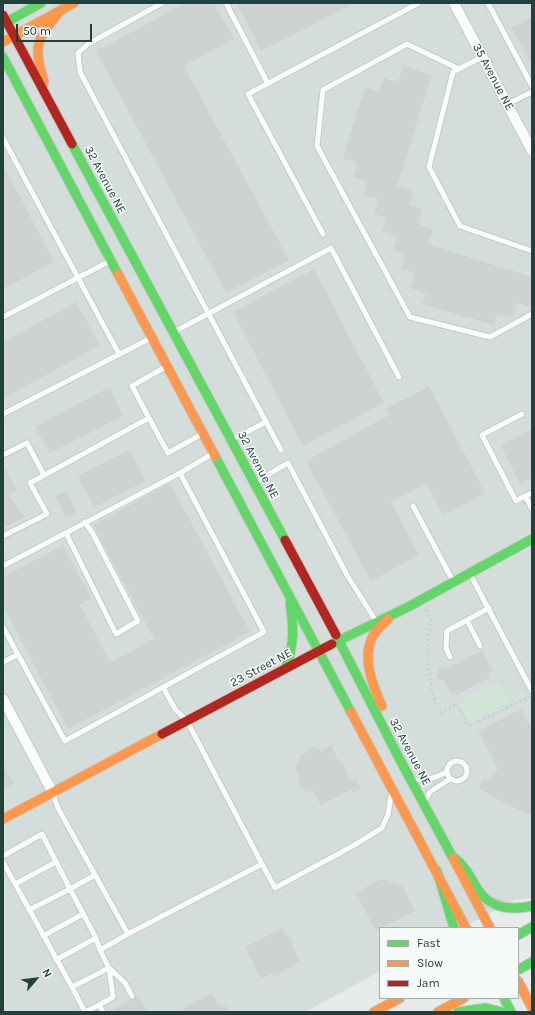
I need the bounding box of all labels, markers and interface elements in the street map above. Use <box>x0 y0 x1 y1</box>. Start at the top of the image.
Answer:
scale bar <box>18 16 94 42</box>
text: 50 m <box>23 24 51 38</box>
street label: 35 Avenue NE <box>469 41 517 113</box>
street label: 32 Avenue NE <box>81 144 129 216</box>
street label: 32 Avenue NE <box>234 429 282 501</box>
street label: 23 Street NE <box>228 646 294 690</box>
street label: 32 Avenue NE <box>386 716 434 788</box>
legend <box>379 927 519 999</box>
text: Fast <box>417 936 440 950</box>
text: Slow <box>417 956 443 970</box>
north arrow <box>16 959 56 999</box>
text: N <box>39 967 55 980</box>
text: Jam <box>417 976 440 990</box>

